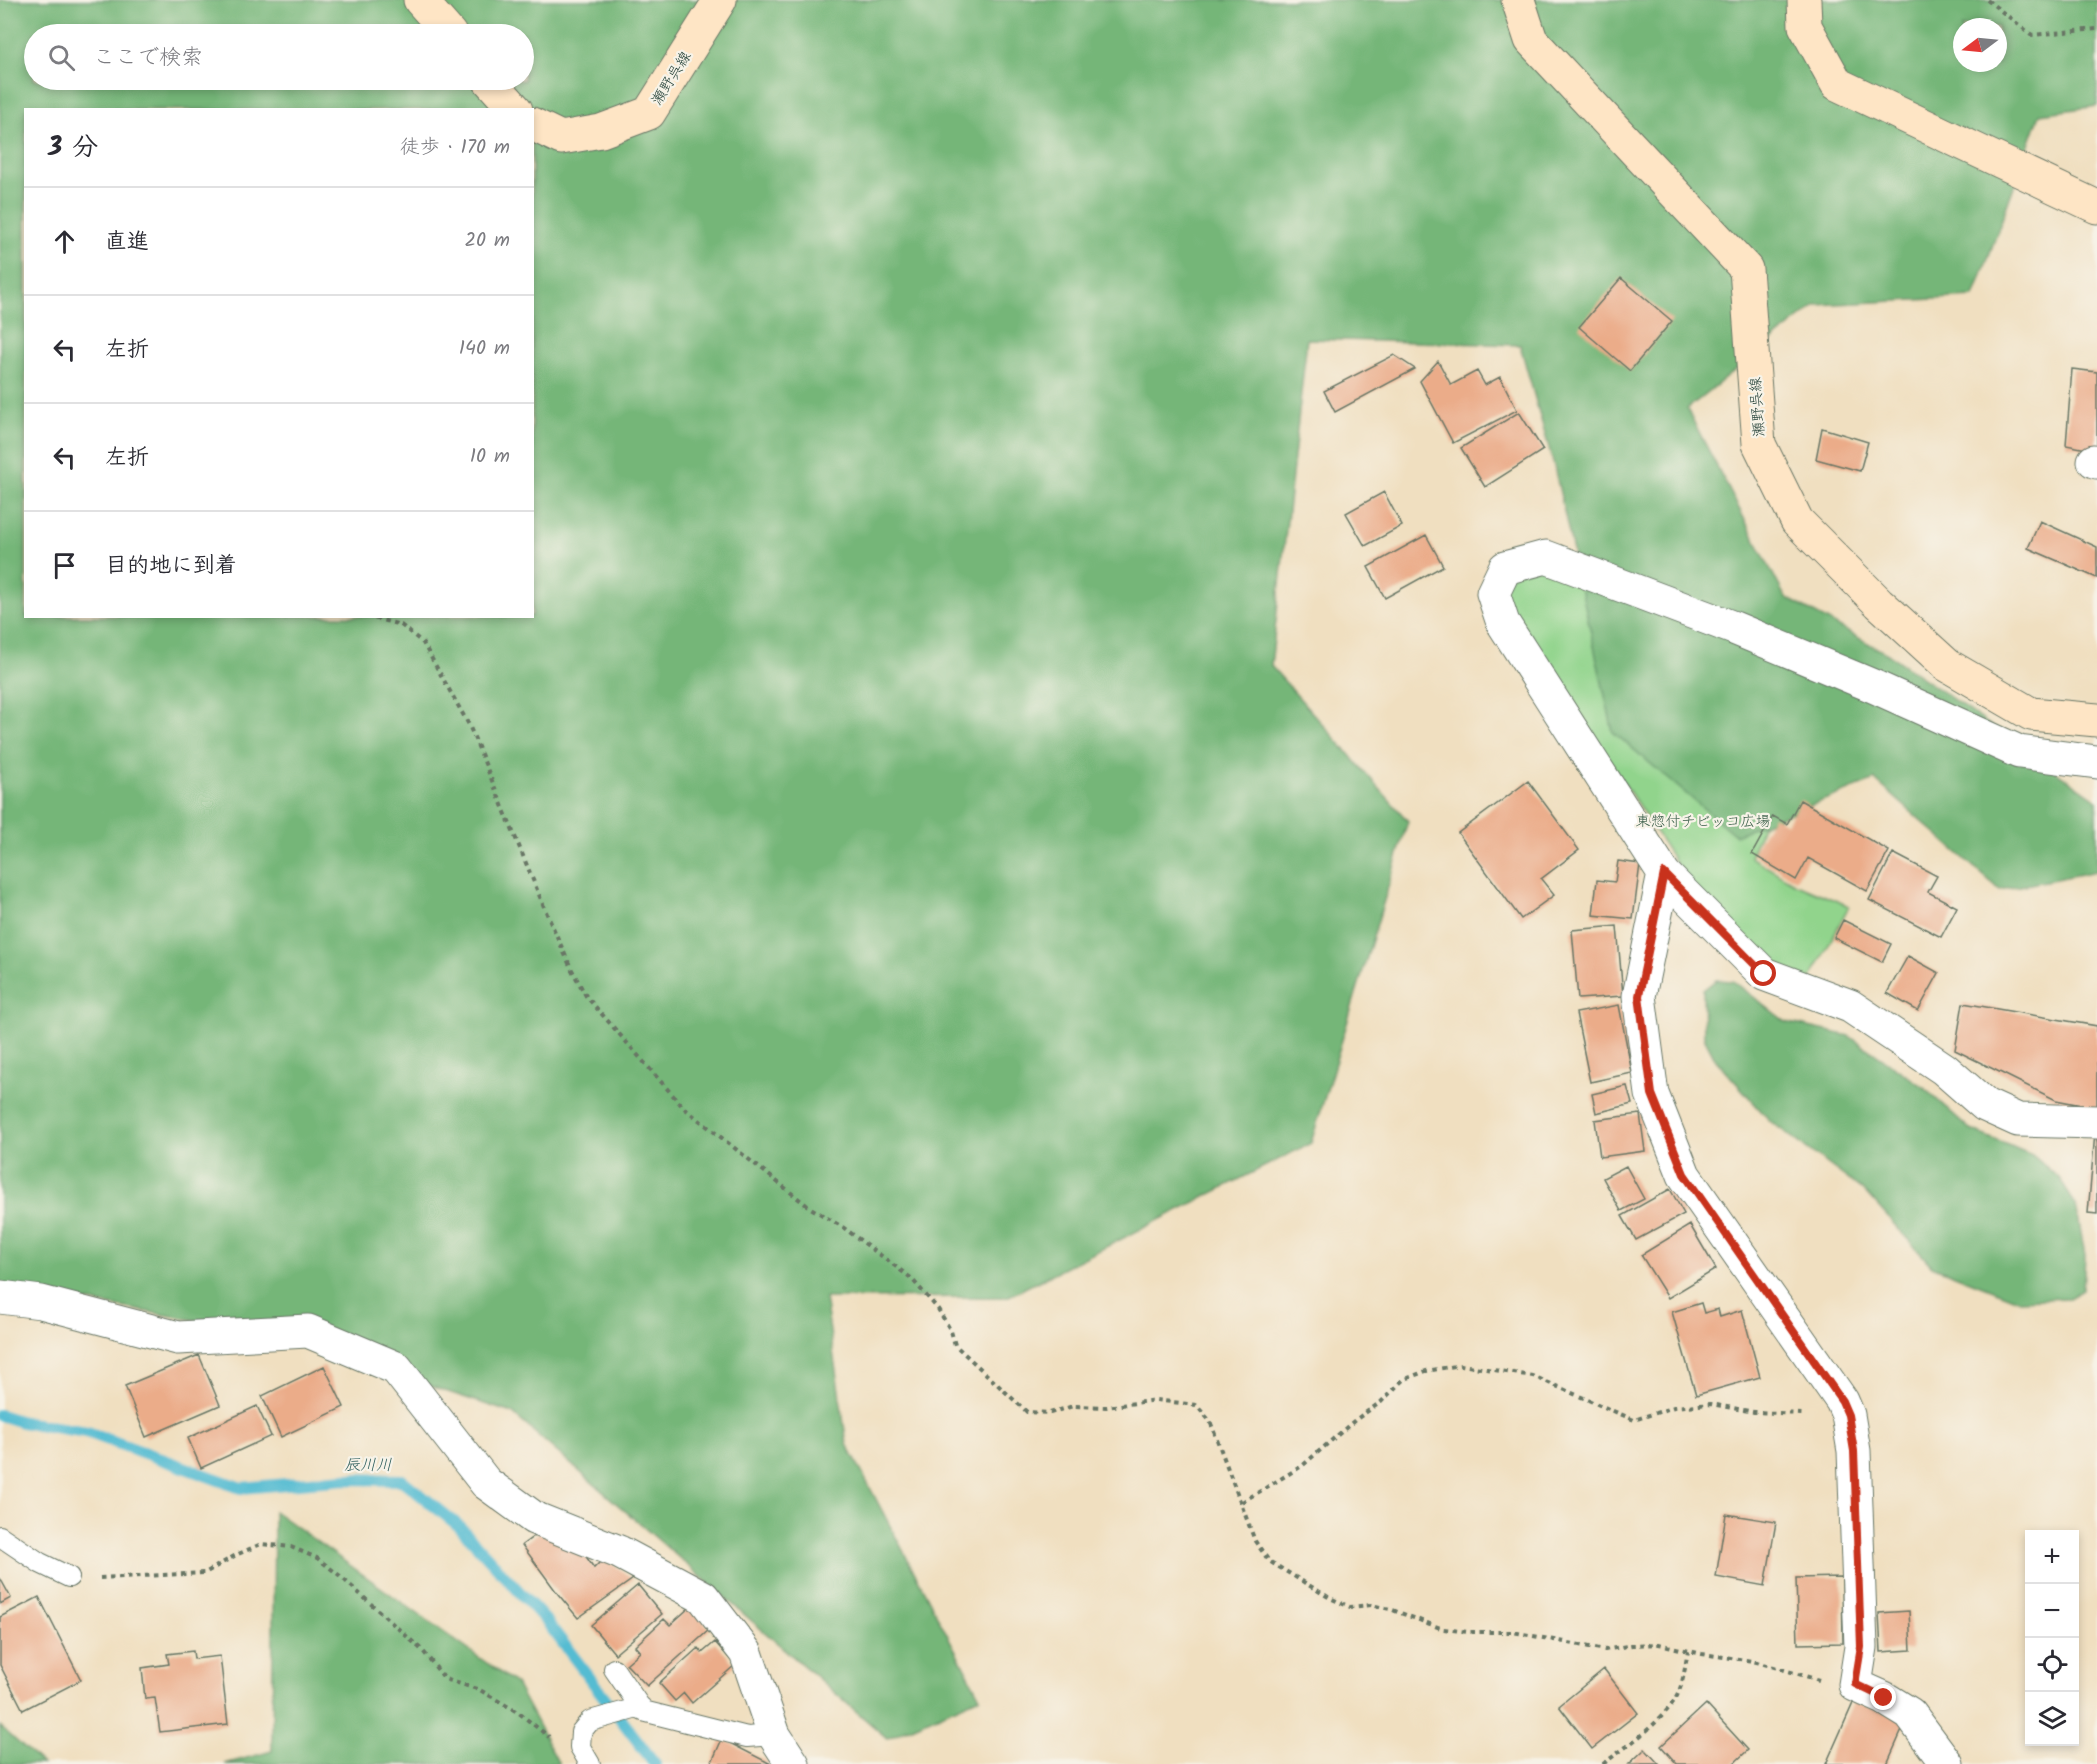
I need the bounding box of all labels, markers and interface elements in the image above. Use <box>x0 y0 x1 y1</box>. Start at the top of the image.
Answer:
north arrow <box>1953 18 2007 72</box>
search box <box>24 24 534 90</box>
icon: search <box>45 41 78 74</box>
text: ここで検索 <box>93 41 203 76</box>
street label: 瀬野呉線 <box>646 47 698 110</box>
text: 3 分 <box>48 127 98 169</box>
text: 徒歩 · 170 m <box>400 132 510 164</box>
icon: ahead <box>48 225 81 258</box>
text: 直進 <box>105 225 149 260</box>
text: 20 m <box>464 225 510 257</box>
icon: left <box>48 333 81 366</box>
text: 左折 <box>105 333 149 368</box>
text: 140 m <box>459 333 510 365</box>
street label: 瀬野呉線 <box>1744 376 1772 438</box>
icon: left <box>48 441 81 474</box>
text: 左折 <box>105 441 149 476</box>
text: 10 m <box>470 441 510 473</box>
icon: arrive <box>48 549 81 582</box>
text: 目的地に到着 <box>105 549 237 584</box>
park label: 東惣付チビッコ広場 <box>1635 810 1771 834</box>
route start <box>1750 960 1776 986</box>
water label: 辰川川 <box>344 1453 392 1478</box>
map controls <box>2025 1530 2079 1746</box>
button: + <box>2025 1530 2079 1584</box>
button: − <box>2025 1584 2079 1638</box>
button: locate <box>2025 1638 2079 1692</box>
route end <box>1870 1684 1896 1710</box>
button: layers <box>2025 1692 2079 1746</box>

